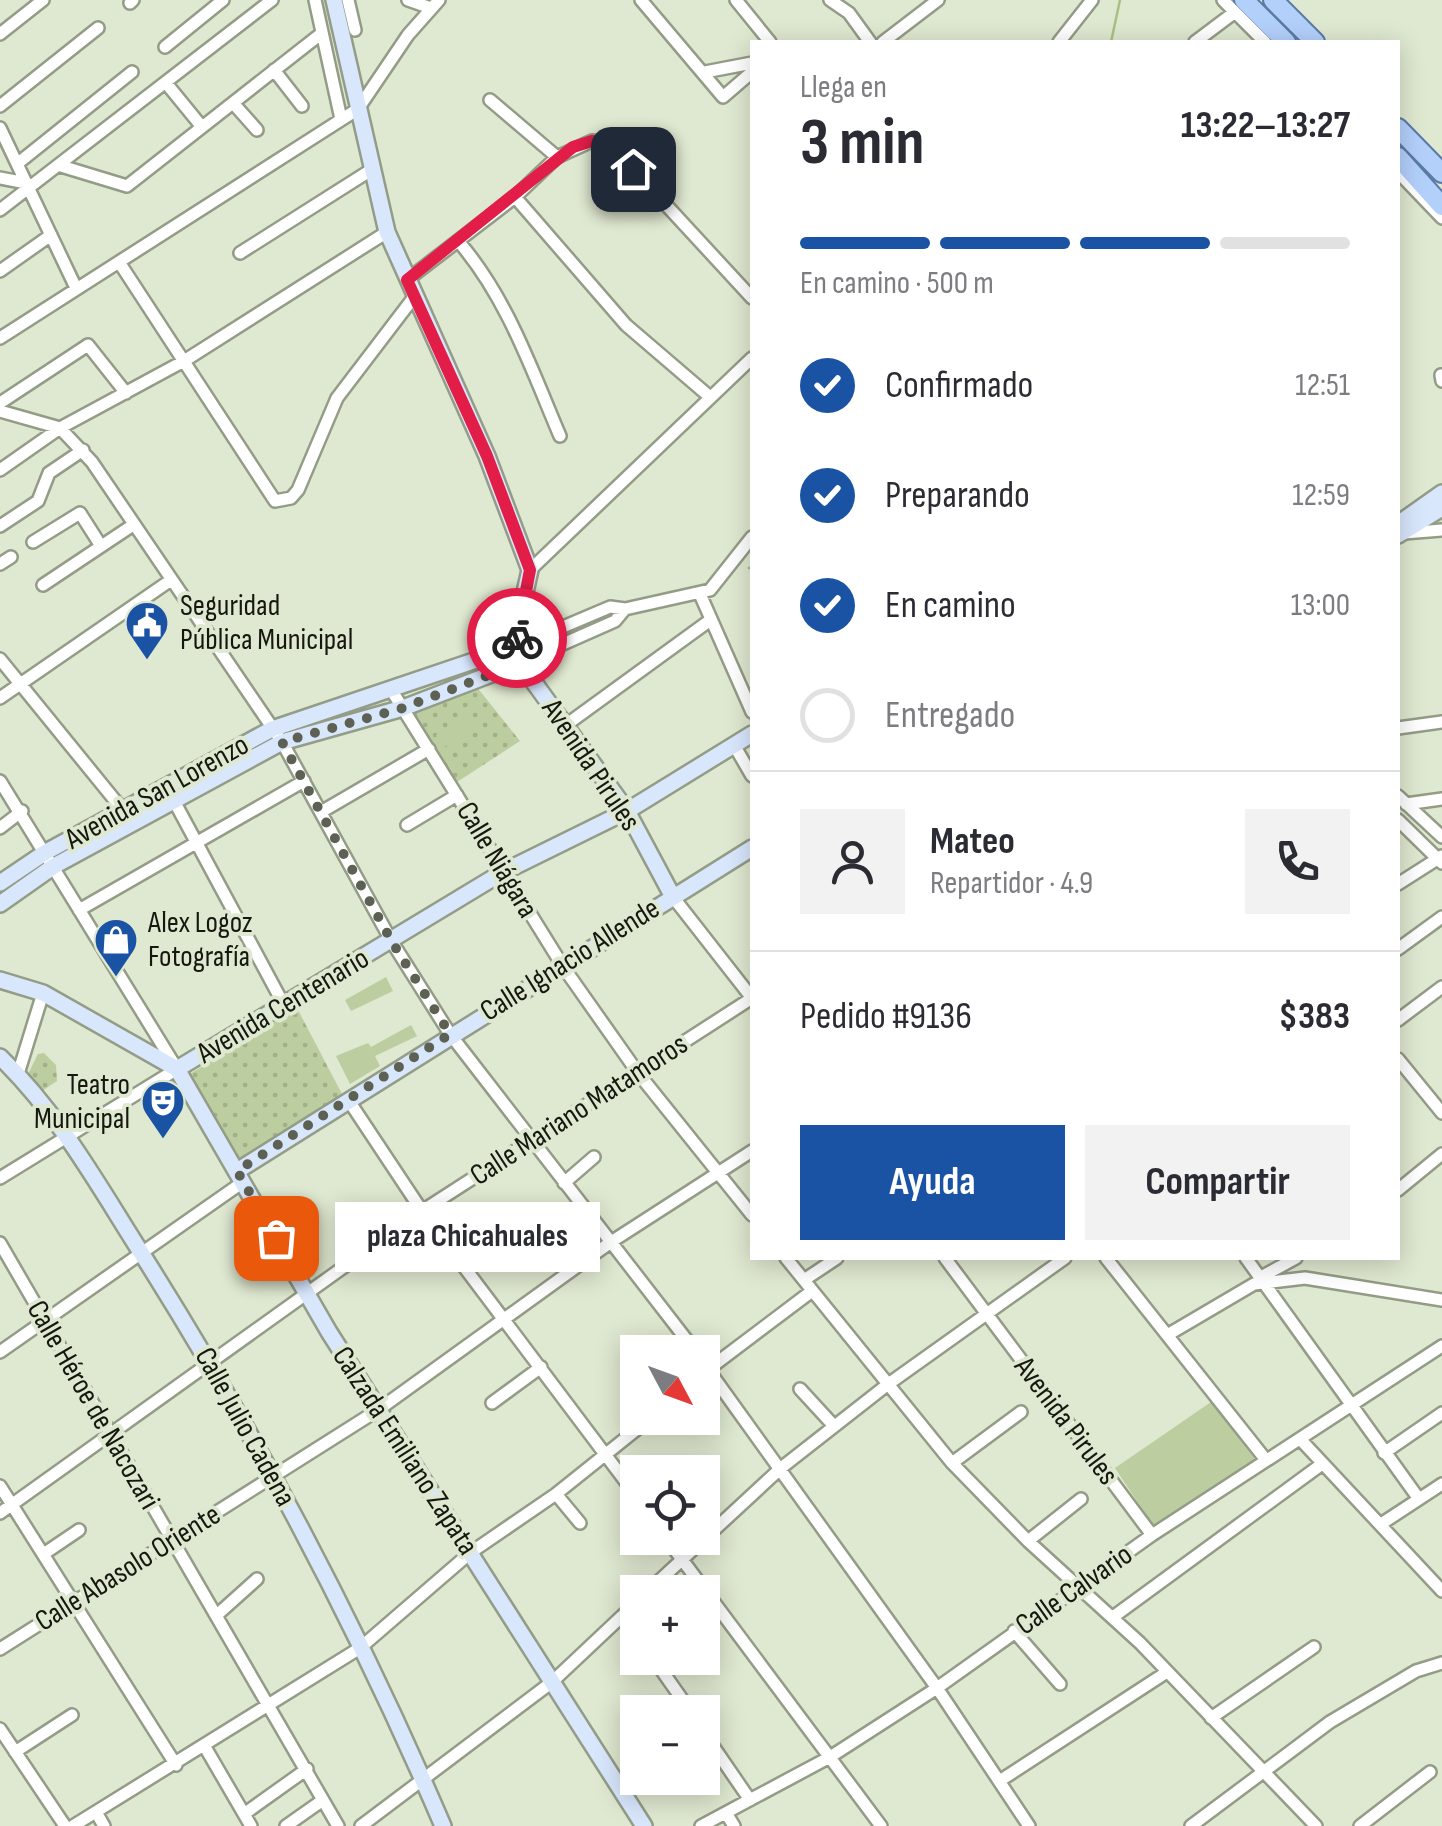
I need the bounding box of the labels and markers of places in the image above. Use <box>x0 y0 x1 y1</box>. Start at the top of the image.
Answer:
pin <box>591 127 676 212</box>
place label: Seguridad Pública Municipal <box>180 588 353 658</box>
public building icon: Seguridad Pública Municipal <box>124 600 170 661</box>
place label: Alex Logoz Fotografía <box>147 905 253 975</box>
shop icon: Alex Logoz Fotografía <box>93 917 139 978</box>
place label: Teatro Municipal <box>34 1067 130 1137</box>
theatre icon: Teatro Municipal <box>140 1079 186 1140</box>
pin <box>234 1196 319 1281</box>
callout: plaza Chicahuales <box>336 1203 601 1273</box>

